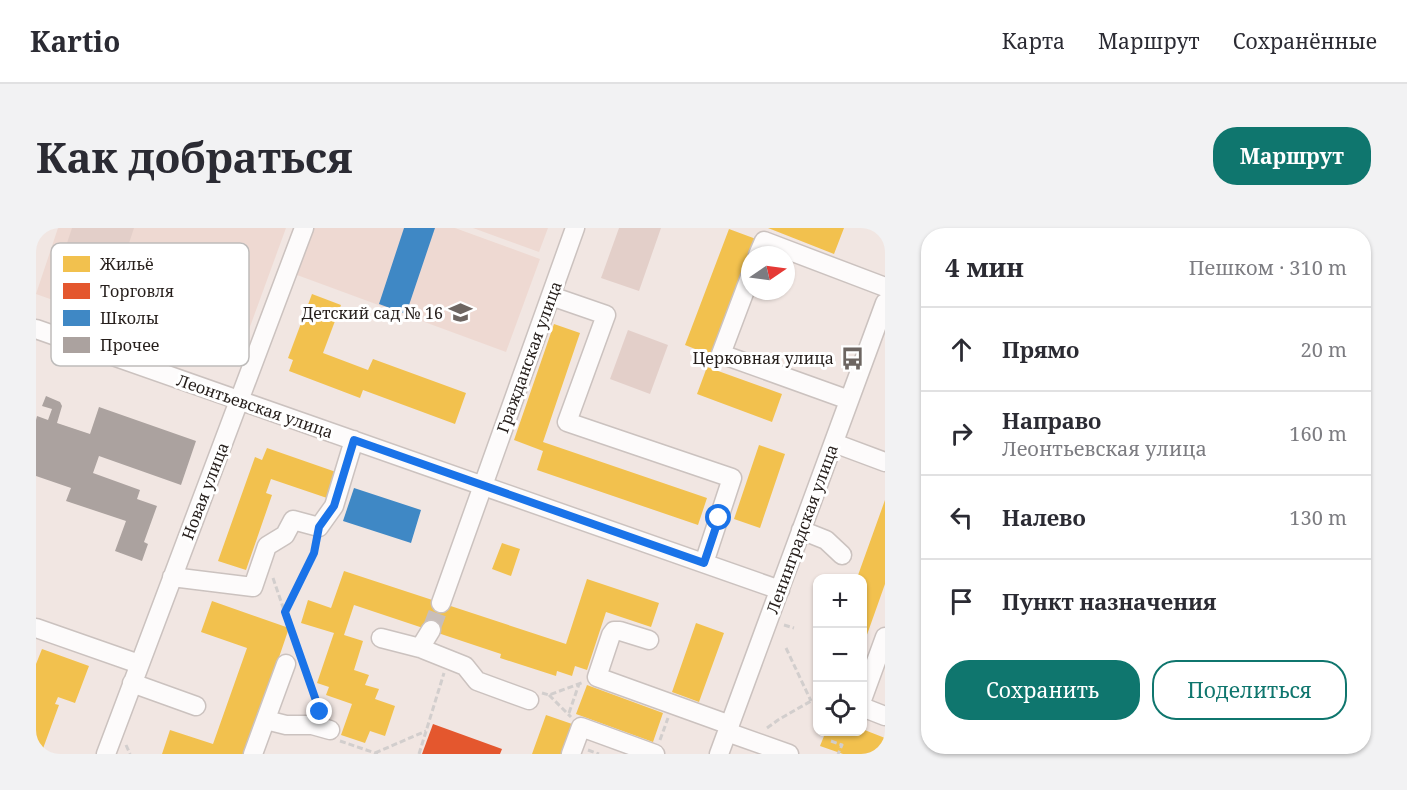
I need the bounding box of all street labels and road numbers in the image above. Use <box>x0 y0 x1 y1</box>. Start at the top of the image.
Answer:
street label: Гражданская улица <box>491 278 567 436</box>
street label: Леонтьевская улица <box>174 369 336 443</box>
street label: Новая улица <box>176 439 234 543</box>
street label: Ленинградская улица <box>761 441 843 617</box>

